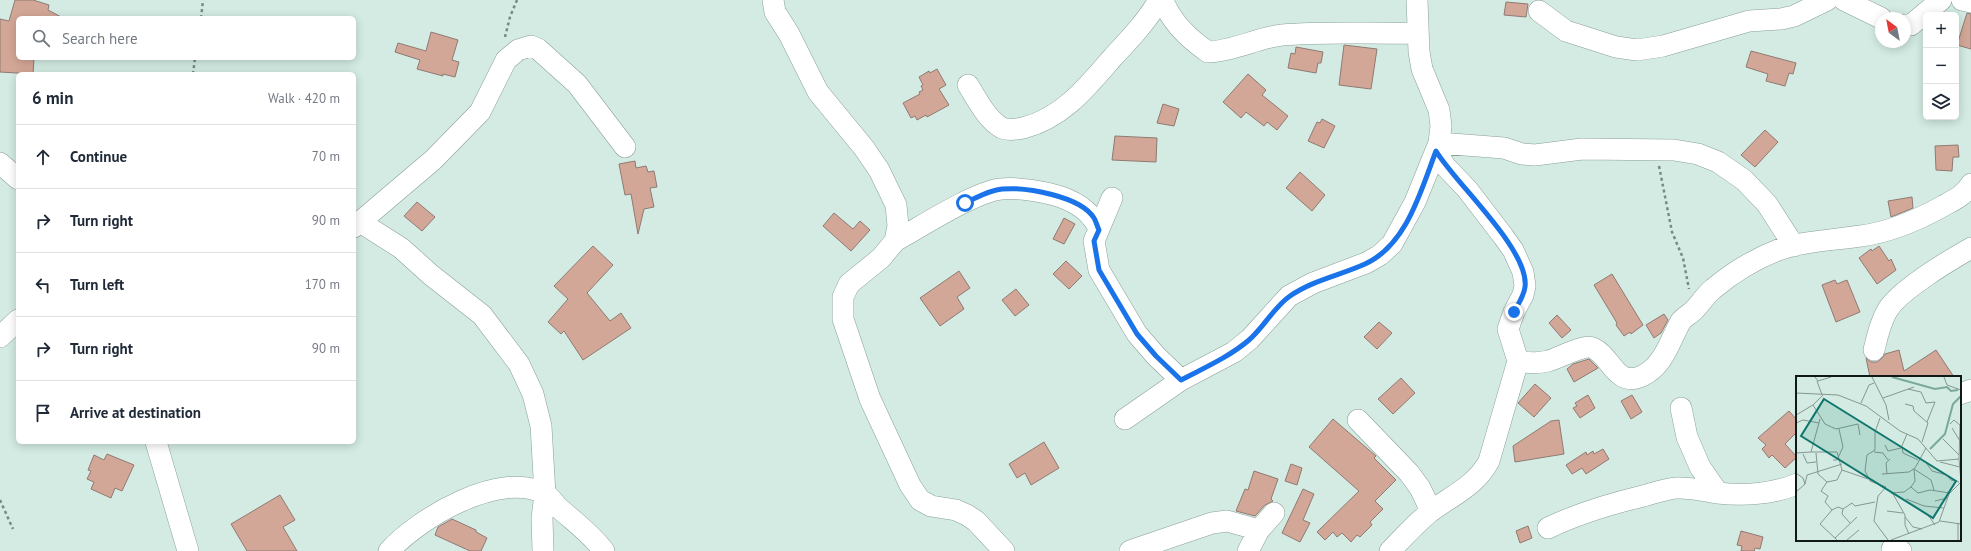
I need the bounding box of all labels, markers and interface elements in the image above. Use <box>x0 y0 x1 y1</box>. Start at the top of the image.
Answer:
north arrow <box>1875 12 1911 48</box>
map controls <box>1923 12 1959 120</box>
button: + <box>1923 12 1959 48</box>
search box <box>16 16 356 60</box>
icon: search <box>30 27 52 49</box>
text: Search here <box>62 29 138 48</box>
button: − <box>1923 48 1959 84</box>
button: layers <box>1923 84 1959 120</box>
text: 6 min <box>32 87 73 109</box>
text: Walk · 420 m <box>268 90 340 107</box>
icon: ahead <box>32 146 54 168</box>
text: Continue <box>70 147 127 166</box>
text: 70 m <box>312 148 340 165</box>
route start <box>956 194 974 212</box>
icon: right <box>32 210 54 232</box>
text: Turn right <box>70 211 133 230</box>
text: 90 m <box>312 212 340 229</box>
icon: left <box>32 274 54 296</box>
text: Turn left <box>70 275 124 294</box>
text: 170 m <box>305 276 340 293</box>
route end <box>1505 303 1523 321</box>
icon: right <box>32 338 54 360</box>
text: Turn right <box>70 339 133 358</box>
text: 90 m <box>312 340 340 357</box>
inset map <box>1796 376 1961 541</box>
icon: arrive <box>32 402 54 424</box>
text: Arrive at destination <box>70 403 201 422</box>

